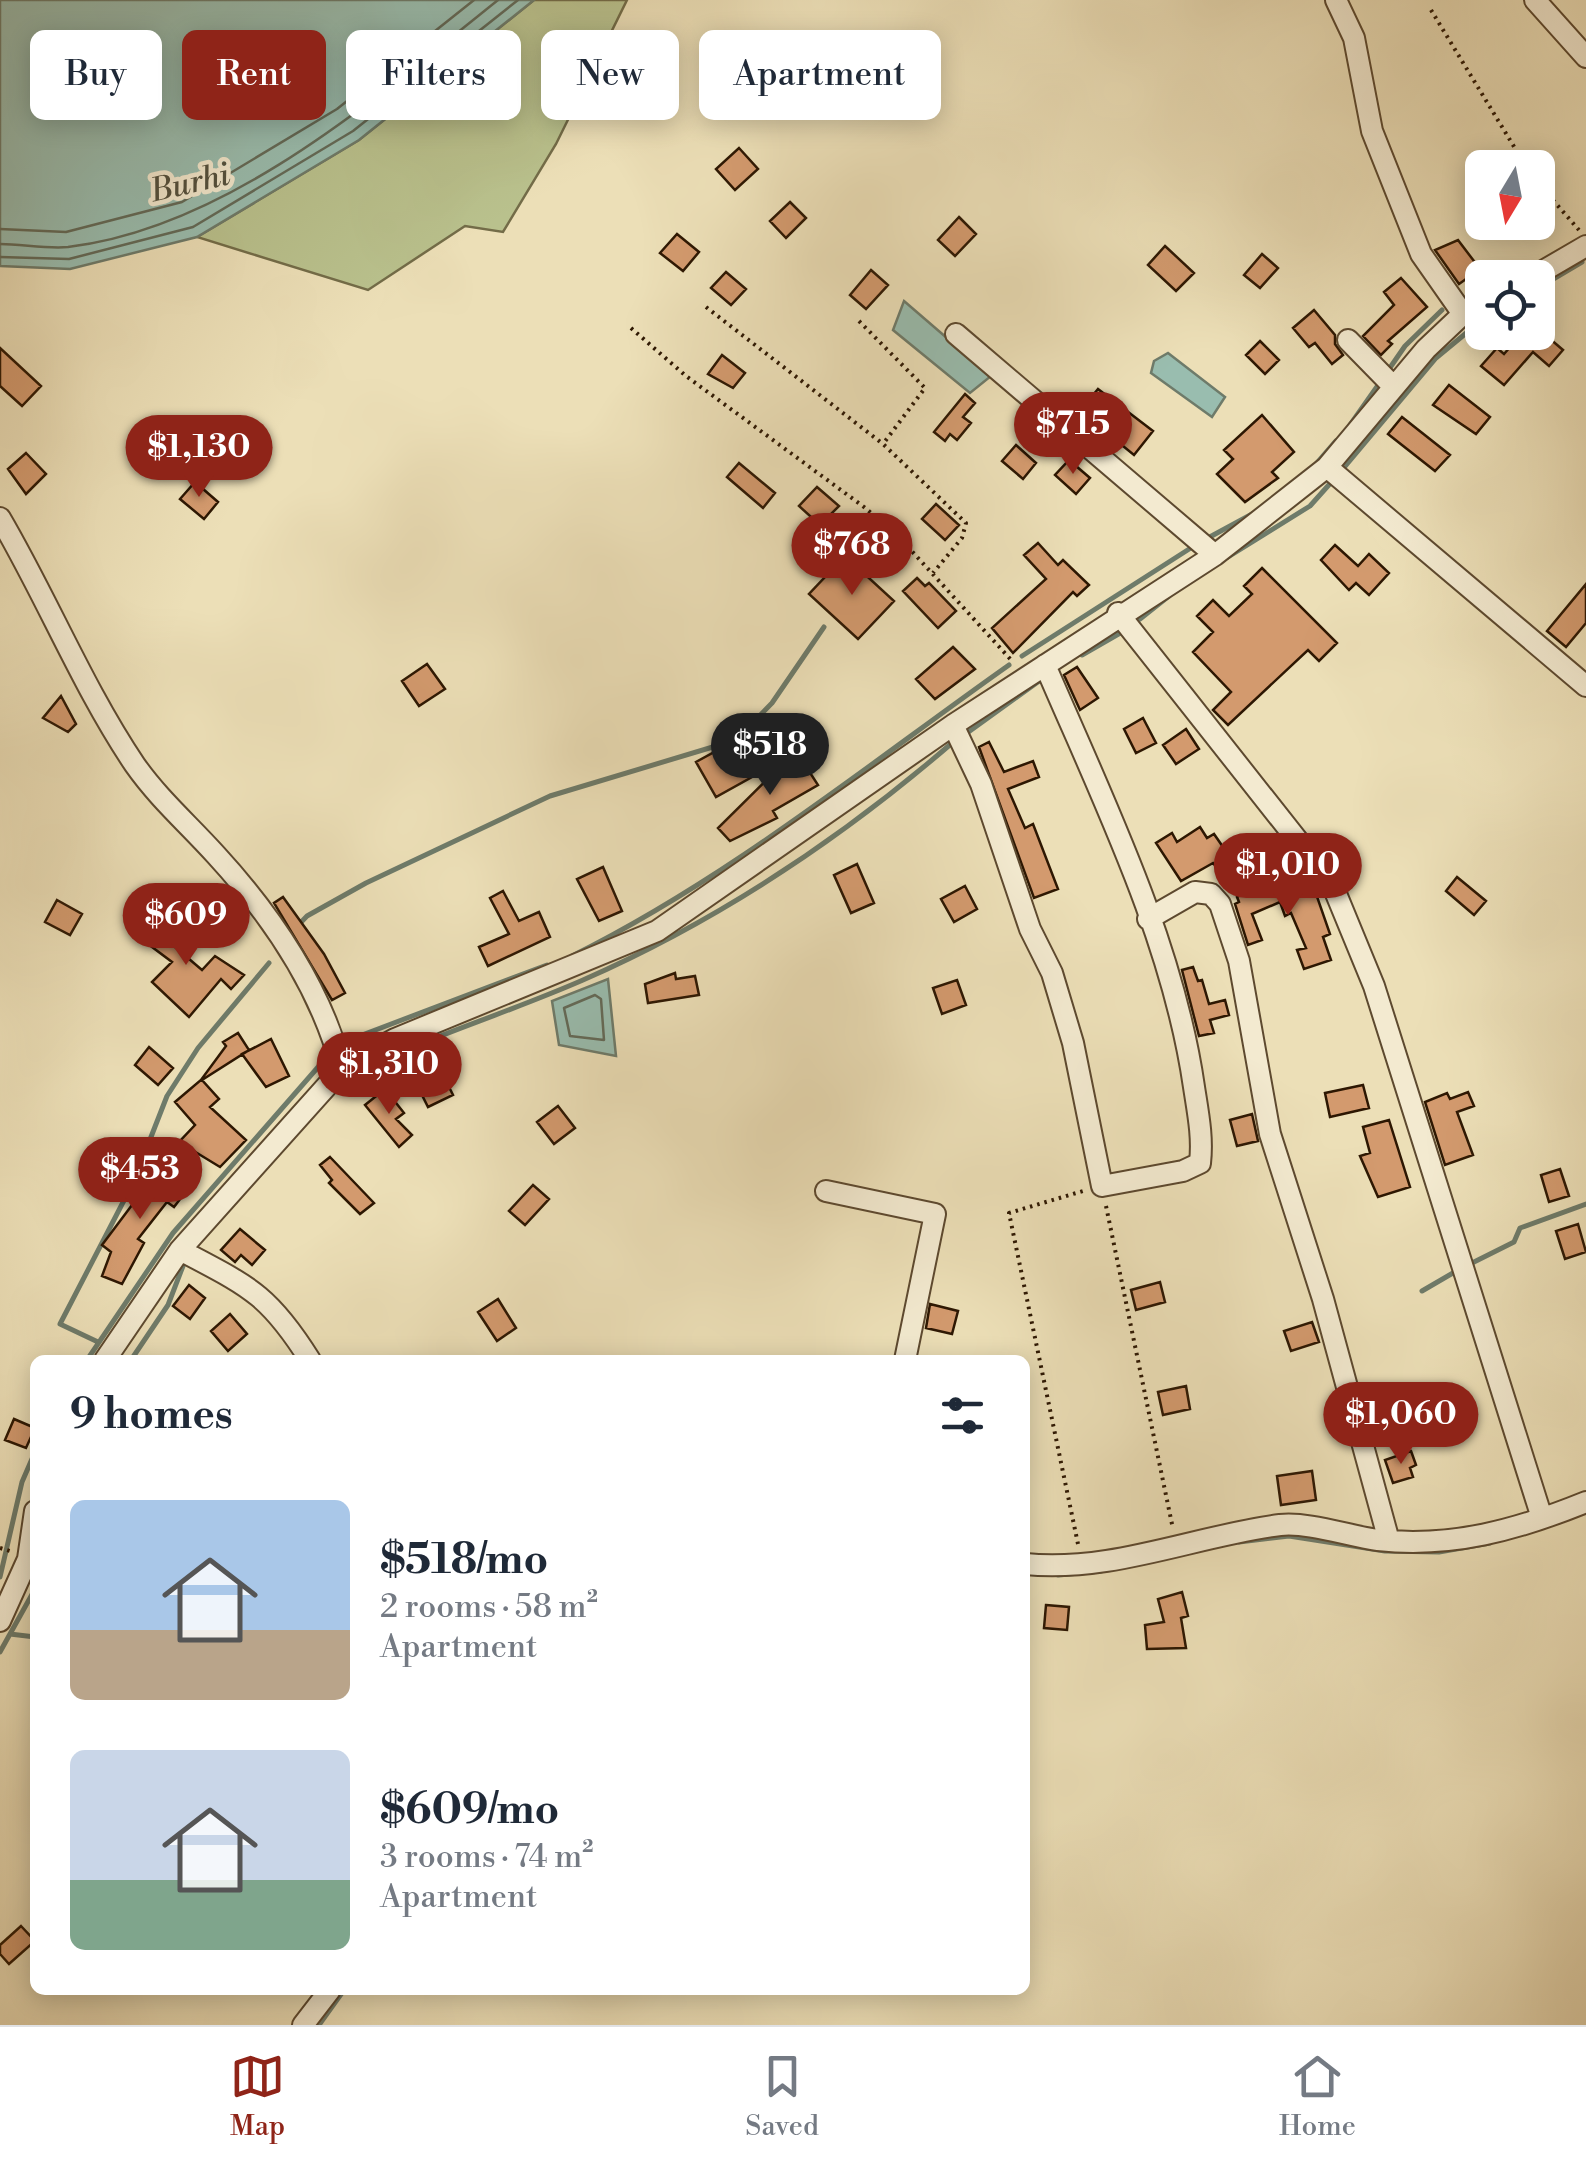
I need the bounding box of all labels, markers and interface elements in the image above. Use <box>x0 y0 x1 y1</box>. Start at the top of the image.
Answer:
chip: Buy <box>30 30 162 120</box>
chip: Rent <box>182 30 326 120</box>
chip: Filters <box>346 30 521 120</box>
chip: New <box>541 30 679 120</box>
chip: Apartment <box>699 30 941 120</box>
north arrow <box>1465 150 1555 240</box>
map controls <box>1465 150 1555 350</box>
water label: Burhi <box>145 154 234 212</box>
button: locate <box>1465 260 1555 350</box>
pin: $715 <box>1014 392 1132 477</box>
text: $715 <box>1036 404 1110 444</box>
pin: $1,130 <box>118 415 280 500</box>
text: $1,130 <box>148 427 250 467</box>
pin: $768 <box>793 513 911 598</box>
text: $768 <box>813 525 891 565</box>
pin: $518 <box>711 713 829 798</box>
text: $518 <box>733 725 807 765</box>
pin: $1,010 <box>1207 833 1369 918</box>
text: $1,010 <box>1236 845 1340 885</box>
pin: $609 <box>127 883 245 968</box>
text: $609 <box>145 895 227 935</box>
pin: $1,310 <box>308 1032 470 1117</box>
text: $1,310 <box>339 1044 439 1084</box>
pin: $453 <box>81 1137 199 1222</box>
text: $453 <box>100 1149 180 1189</box>
pin: $1,060 <box>1320 1382 1482 1467</box>
icon: filters <box>935 1388 990 1443</box>
text: 9 homes <box>70 1389 233 1442</box>
text: $1,060 <box>1345 1394 1457 1434</box>
text: $518/mo <box>380 1534 548 1587</box>
icon: home <box>150 1540 270 1660</box>
text: 2 rooms · 58 m² <box>380 1587 598 1627</box>
text: Apartment <box>380 1627 537 1667</box>
text: $609/mo <box>380 1784 559 1837</box>
icon: home <box>150 1790 270 1910</box>
text: 3 rooms · 74 m² <box>380 1837 593 1877</box>
text: Apartment <box>380 1877 537 1917</box>
tab: Map <box>230 2049 285 2144</box>
tab: Saved <box>745 2049 819 2144</box>
tab: Home <box>1279 2049 1356 2144</box>

